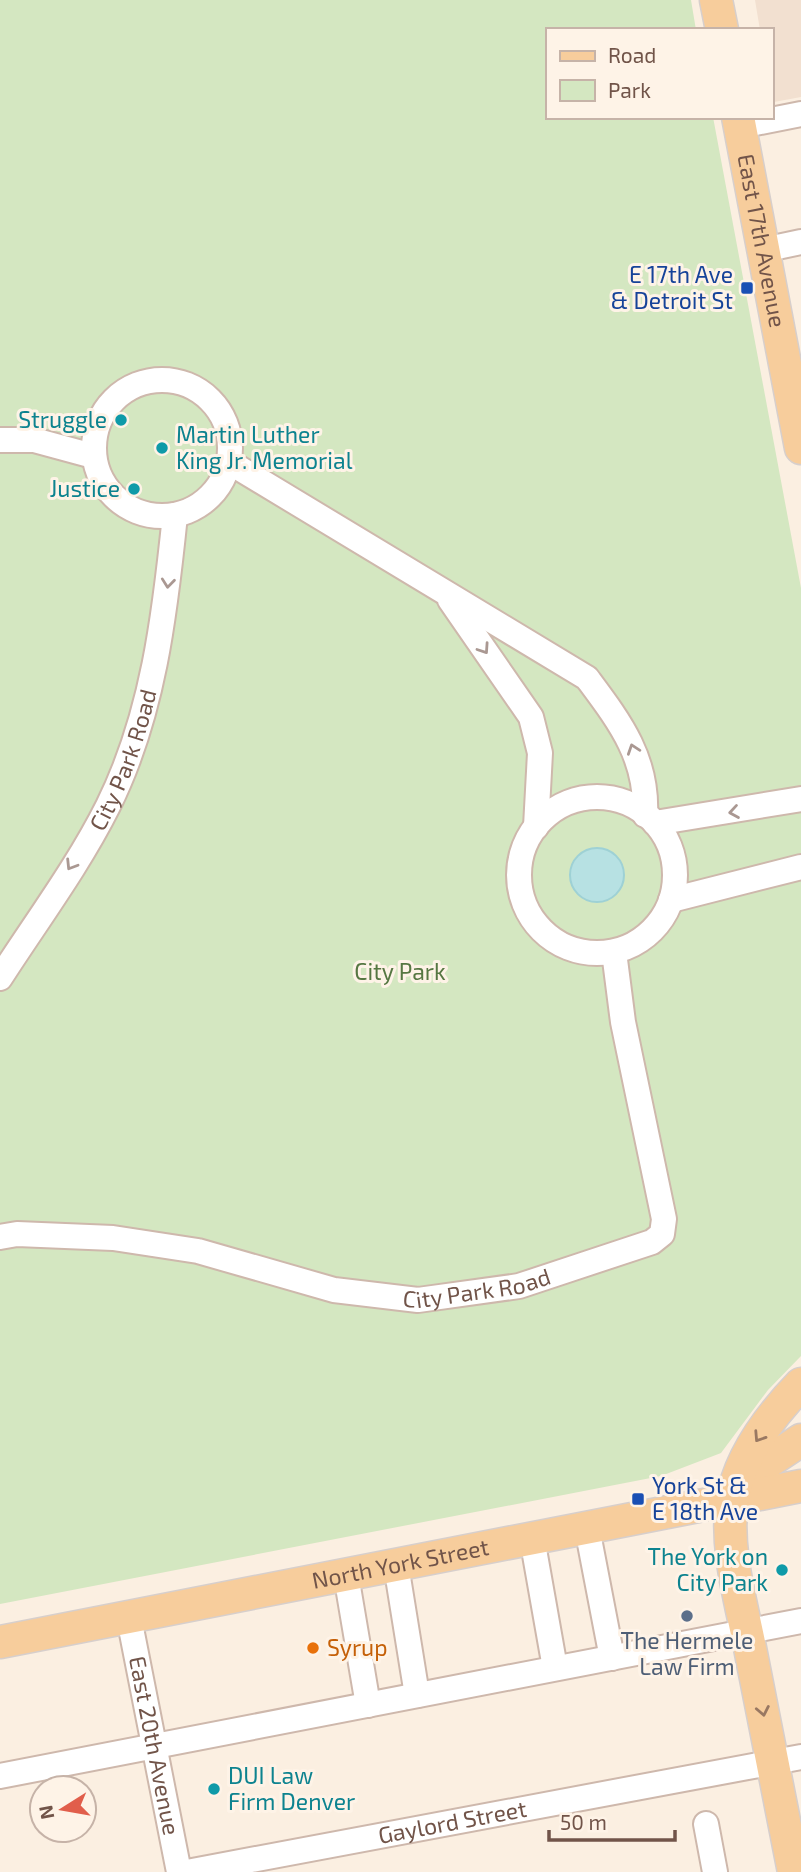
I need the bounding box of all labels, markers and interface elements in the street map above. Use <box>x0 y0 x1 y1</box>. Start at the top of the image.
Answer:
legend <box>546 28 773 119</box>
text: Road <box>608 42 656 67</box>
text: Park <box>608 77 651 102</box>
street label: East 17th Avenue <box>732 152 793 330</box>
place label: E 17th Ave & Detroit St <box>611 260 733 314</box>
marker: E 17th Ave & Detroit St <box>739 280 755 296</box>
place label: Struggle <box>18 405 107 433</box>
marker: Struggle <box>113 412 129 428</box>
place label: Martin Luther King Jr. Memorial <box>176 420 353 474</box>
marker: Martin Luther King Jr. Memorial <box>154 440 170 456</box>
place label: Justice <box>50 474 120 502</box>
marker: Justice <box>126 481 142 497</box>
one-way arrow <box>161 577 176 589</box>
one-way arrow <box>476 642 489 655</box>
street label: City Park Road <box>83 686 162 835</box>
one-way arrow <box>627 743 641 756</box>
one-way arrow <box>728 804 740 819</box>
one-way arrow <box>67 857 80 870</box>
park label: City Park <box>354 957 446 985</box>
street label: City Park Road <box>401 1262 554 1313</box>
one-way arrow <box>755 1429 767 1442</box>
place label: York St & E 18th Ave <box>652 1471 758 1525</box>
marker: York St & E 18th Ave <box>630 1491 646 1507</box>
street label: North York Street <box>309 1532 491 1594</box>
place label: The York on City Park <box>648 1542 768 1596</box>
marker: The York on City Park <box>774 1562 790 1578</box>
marker: The Hermele Law Firm <box>679 1608 695 1624</box>
place label: The Hermele Law Firm <box>621 1626 753 1680</box>
place label: Syrup <box>327 1633 388 1661</box>
marker: Syrup <box>305 1640 321 1656</box>
street label: East 20th Avenue <box>124 1653 186 1837</box>
one-way arrow <box>754 1705 769 1717</box>
place label: DUI Law Firm Denver <box>228 1761 355 1815</box>
north arrow <box>28 1774 98 1844</box>
marker: DUI Law Firm Denver <box>206 1781 222 1797</box>
street label: Gaylord Street <box>376 1794 529 1849</box>
scale bar <box>549 1798 675 1842</box>
text: N <box>33 1803 58 1821</box>
text: 50 m <box>560 1809 607 1834</box>

